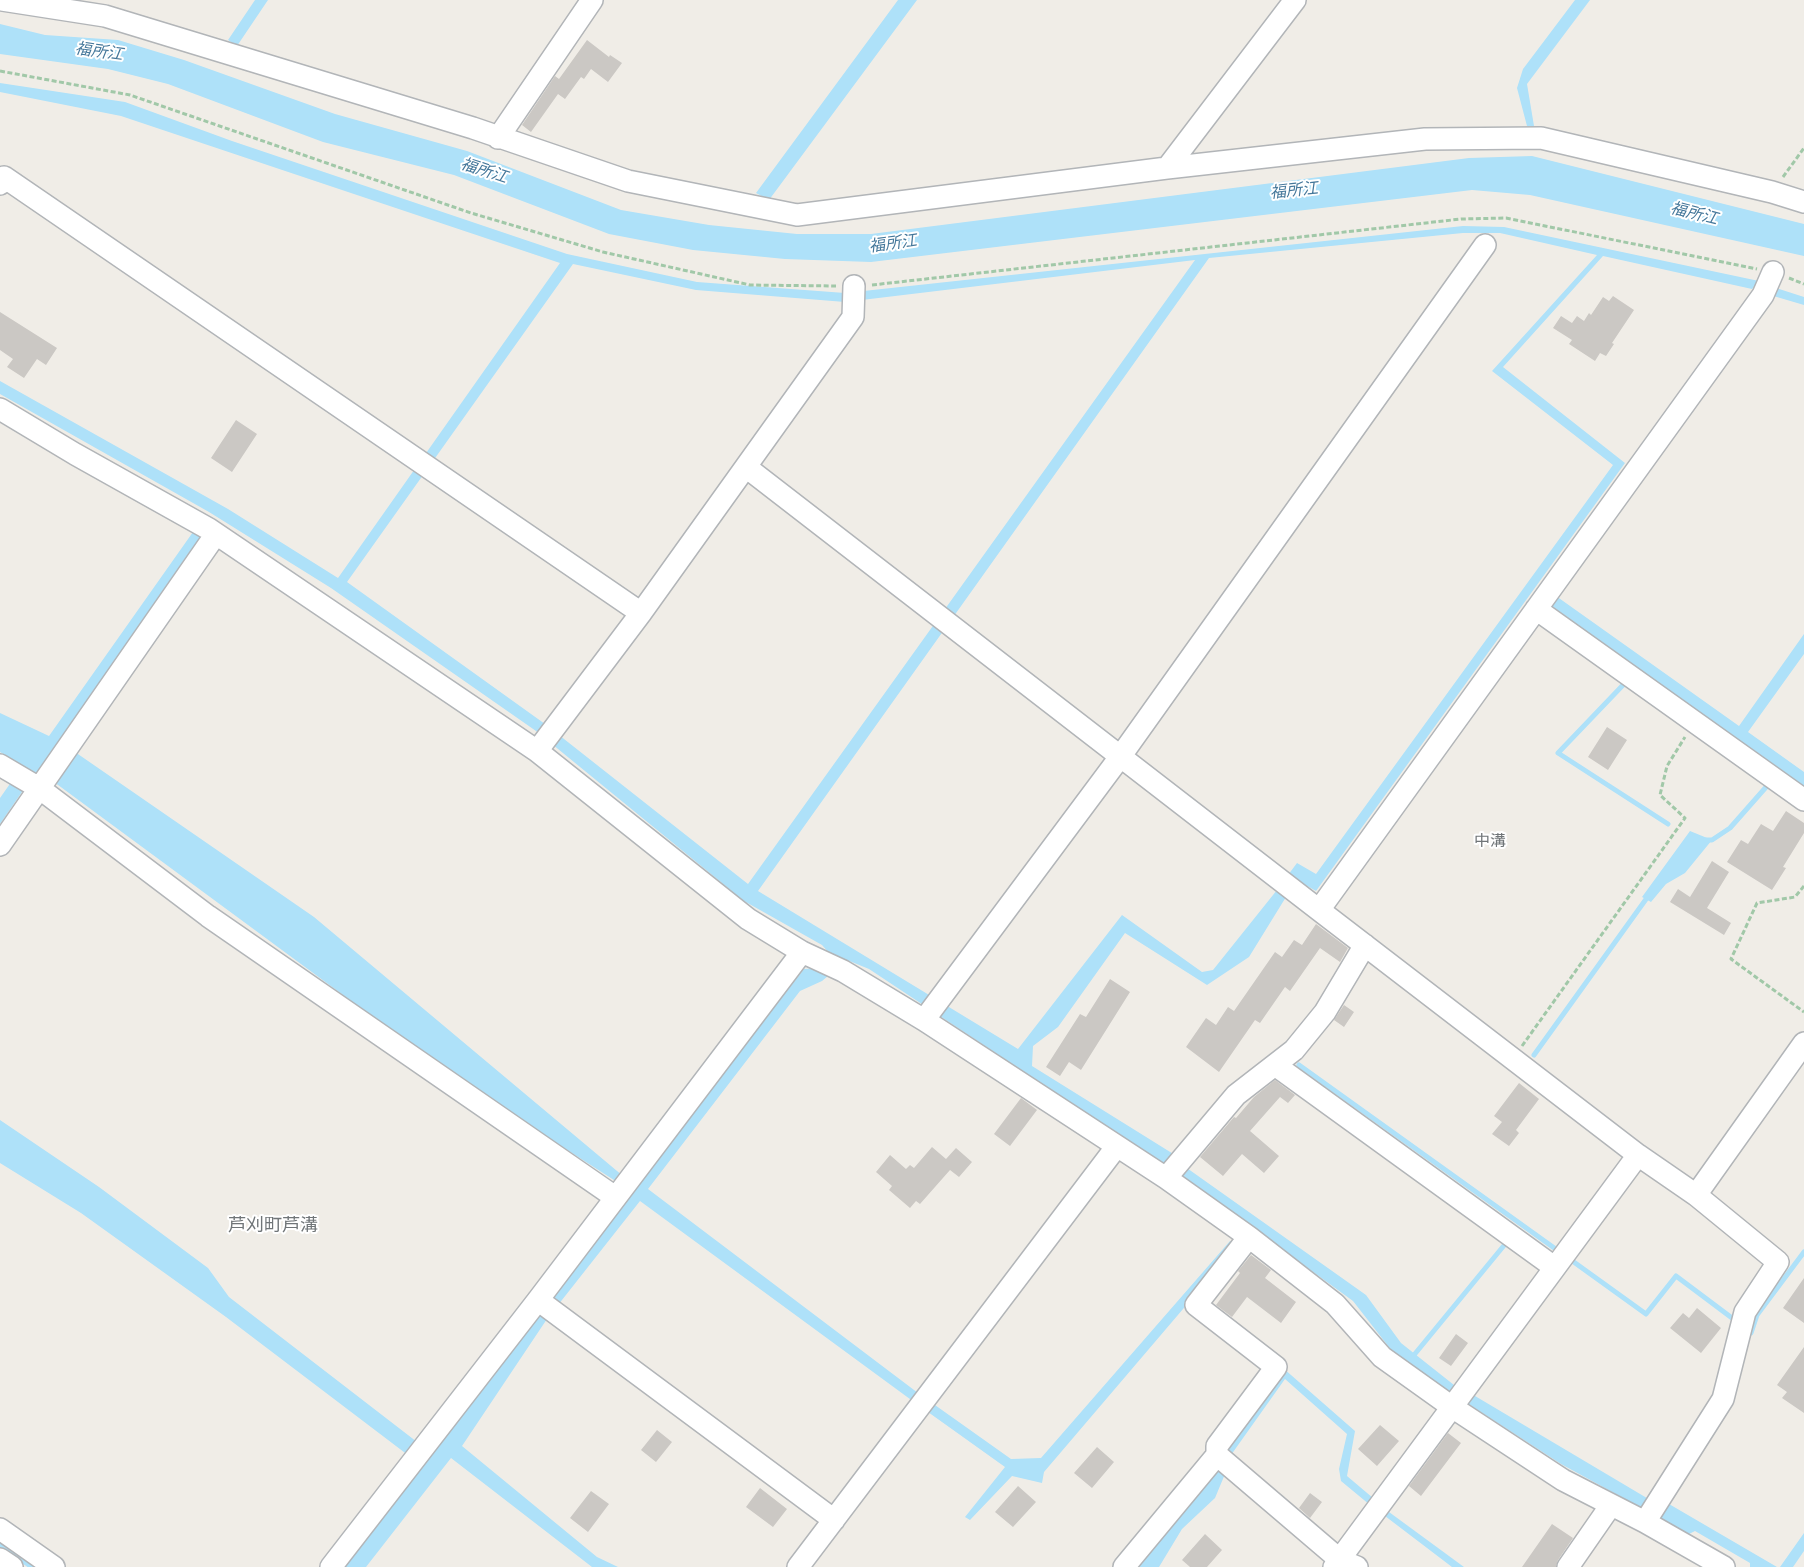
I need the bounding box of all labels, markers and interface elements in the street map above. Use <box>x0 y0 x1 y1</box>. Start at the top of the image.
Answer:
water label: 福所江 <box>74 39 124 65</box>
water label: 福所江 <box>458 154 510 188</box>
water label: 福所江 <box>1269 179 1319 203</box>
water label: 福所江 <box>1668 199 1720 229</box>
water label: 福所江 <box>868 231 918 257</box>
district label: 中溝 <box>1474 831 1506 851</box>
district label: 芦刈町芦溝 <box>228 1215 318 1237</box>

